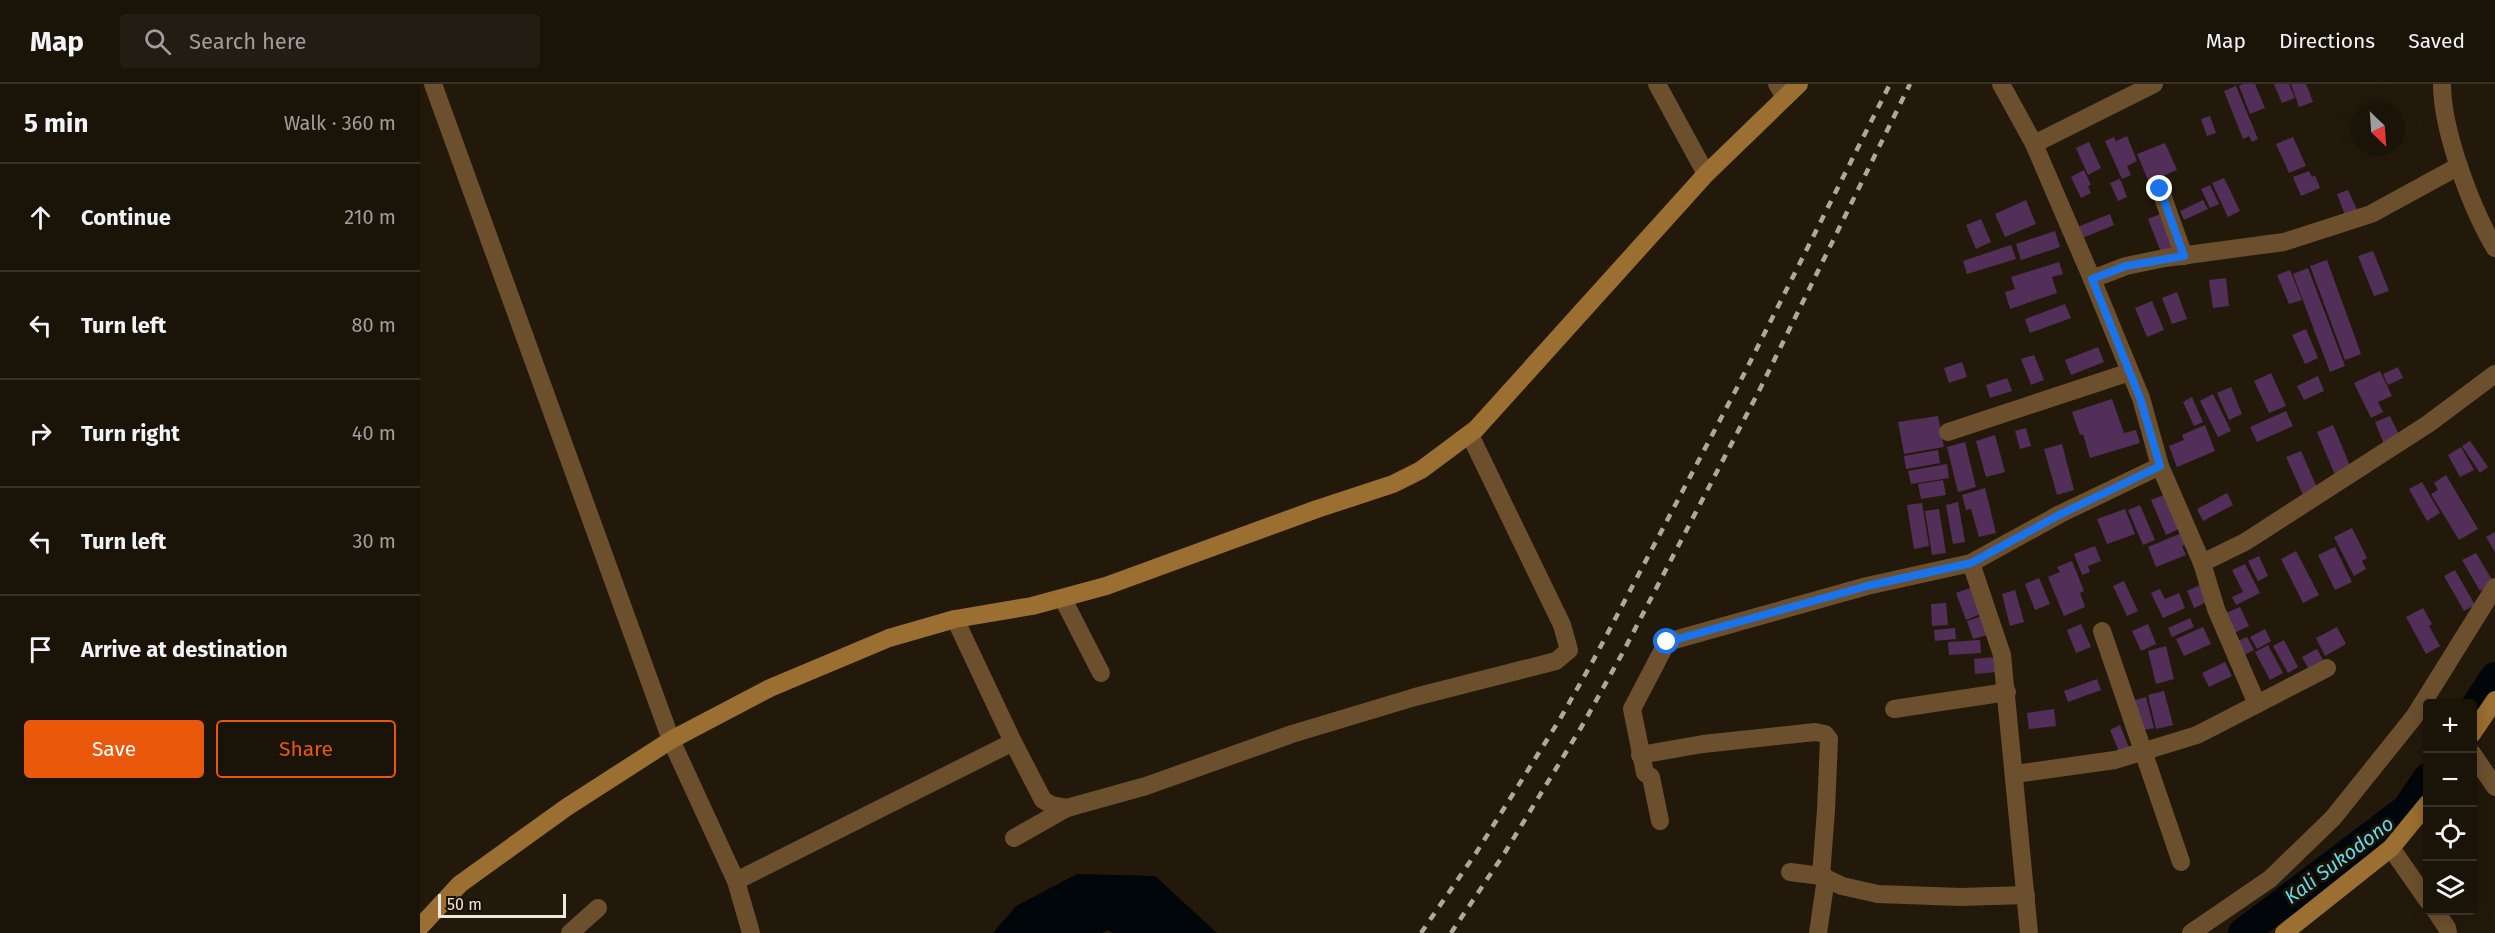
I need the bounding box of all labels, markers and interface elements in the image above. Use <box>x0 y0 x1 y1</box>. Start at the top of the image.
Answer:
search box <box>120 14 540 68</box>
text: Map <box>30 25 84 58</box>
icon: search <box>141 25 174 58</box>
text: Search here <box>189 28 307 55</box>
text: Map <box>2206 28 2246 54</box>
text: Directions <box>2279 28 2375 54</box>
text: Saved <box>2408 28 2465 54</box>
north arrow <box>2351 102 2405 156</box>
text: 5 min <box>24 108 88 139</box>
text: Walk · 360 m <box>284 111 396 135</box>
route end <box>2146 175 2172 201</box>
icon: ahead <box>24 201 57 234</box>
text: Continue <box>81 204 171 231</box>
text: 210 m <box>344 205 396 229</box>
icon: left <box>24 309 57 342</box>
text: Turn left <box>81 312 166 339</box>
text: 80 m <box>351 313 396 337</box>
icon: right <box>24 417 57 450</box>
text: Turn right <box>81 420 180 447</box>
text: 40 m <box>352 421 396 445</box>
icon: left <box>24 525 57 558</box>
text: Turn left <box>81 528 166 555</box>
text: 30 m <box>352 529 396 553</box>
route start <box>1653 628 1679 654</box>
icon: arrive <box>24 633 57 666</box>
text: Arrive at destination <box>81 636 288 663</box>
map controls <box>2423 699 2477 915</box>
button: + <box>2423 699 2477 753</box>
button: Save <box>24 720 204 778</box>
button: Share <box>216 720 396 778</box>
button: − <box>2423 753 2477 807</box>
button: locate <box>2423 807 2477 861</box>
water label: Kali Sukodono <box>2280 811 2398 909</box>
button: layers <box>2423 861 2477 915</box>
scale bar <box>438 891 566 918</box>
text: 50 m <box>447 895 482 914</box>

